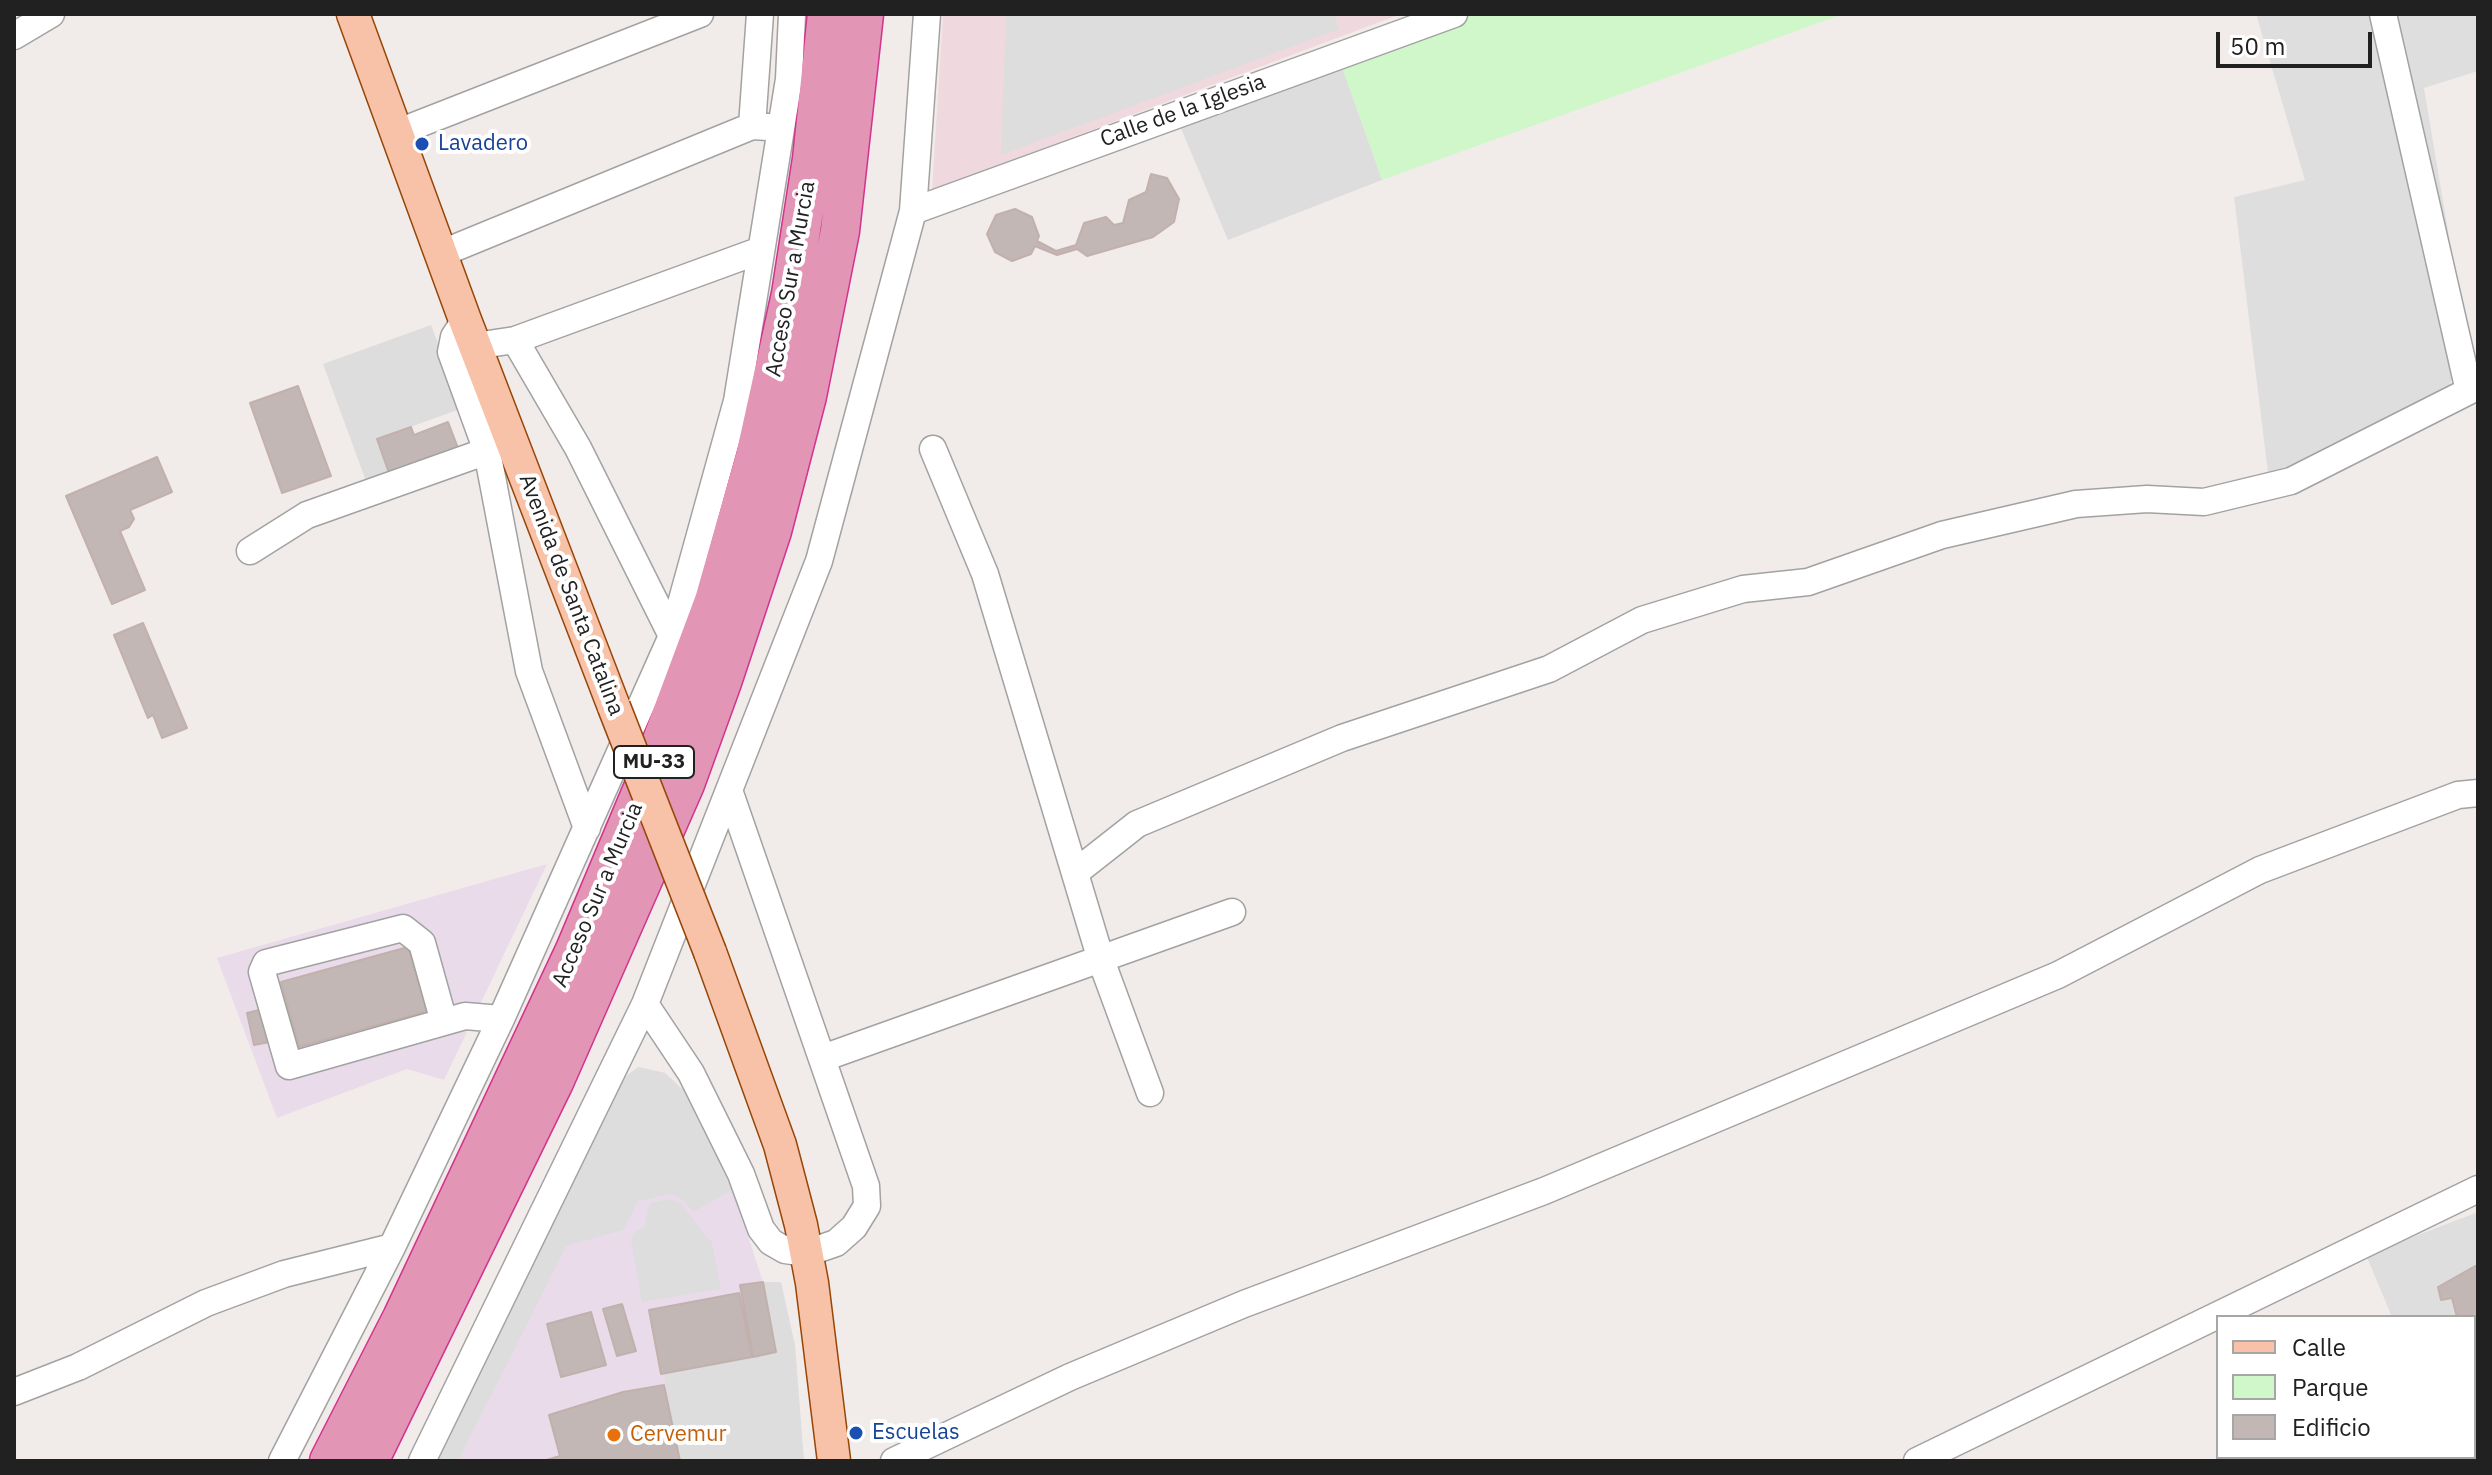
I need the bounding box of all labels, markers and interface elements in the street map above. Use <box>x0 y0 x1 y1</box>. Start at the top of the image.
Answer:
scale bar <box>2220 16 2376 66</box>
text: 50 m <box>2230 30 2285 62</box>
street label: Calle de la Iglesia <box>1097 69 1269 153</box>
place label: Lavadero <box>438 131 528 157</box>
marker: Lavadero <box>413 135 431 153</box>
street label: Acceso Sur a Murcia <box>761 179 821 379</box>
street label: Avenida de Santa Catalina <box>513 471 629 719</box>
road number: MU-33 <box>614 746 694 778</box>
street label: Acceso Sur a Murcia <box>547 799 649 991</box>
legend <box>2216 1315 2476 1459</box>
text: Calle <box>2292 1331 2346 1363</box>
text: Parque <box>2292 1371 2369 1403</box>
text: Edificio <box>2292 1411 2371 1443</box>
place label: Escuelas <box>872 1420 960 1446</box>
place label: Cervemur <box>630 1422 727 1448</box>
marker: Escuelas <box>847 1424 865 1442</box>
marker: Cervemur <box>605 1426 623 1444</box>

